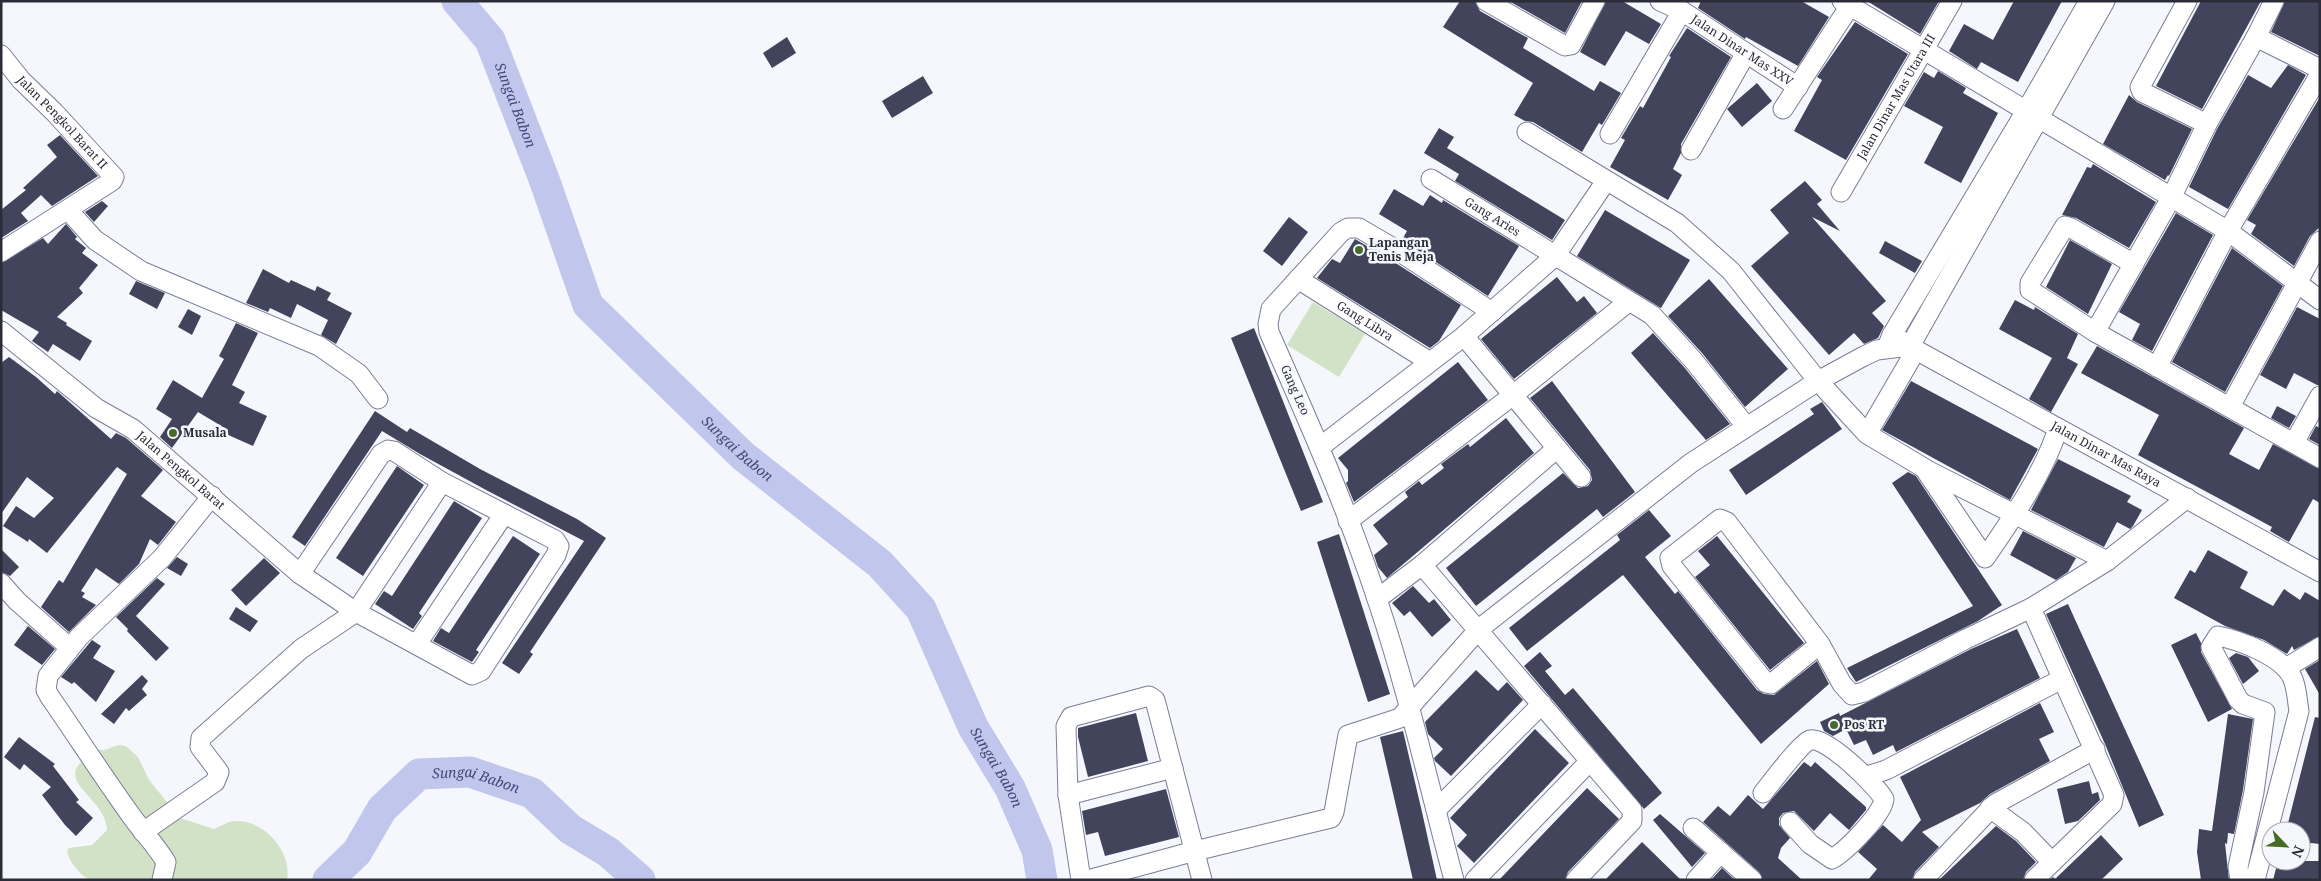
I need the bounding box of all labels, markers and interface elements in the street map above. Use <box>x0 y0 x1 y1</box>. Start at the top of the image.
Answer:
street label: Jalan Dinar Mas XXV <box>1687 10 1797 90</box>
street label: Jalan Dinar Mas Utara III <box>1852 31 1939 164</box>
water label: Sungai Babon <box>491 60 541 151</box>
street label: Jalan Pengkol Barat II <box>12 71 111 172</box>
street label: Gang Aries <box>1462 193 1524 240</box>
place label: Lapangan Tenis Meja <box>1369 234 1434 265</box>
marker: Lapangan Tenis Meja <box>1353 244 1365 256</box>
street label: Gang Libra <box>1334 297 1397 345</box>
street label: Gang Leo <box>1277 362 1314 418</box>
water label: Sungai Babon <box>698 411 778 486</box>
street label: Jalan Dinar Mas Raya <box>2047 416 2164 491</box>
place label: Musala <box>183 424 227 441</box>
street label: Jalan Pengkol Barat <box>132 426 229 513</box>
marker: Musala <box>167 427 179 439</box>
place label: Pos RT <box>1844 716 1884 733</box>
marker: Pos RT <box>1828 719 1840 731</box>
water label: Sungai Babon <box>966 723 1027 811</box>
water label: Sungai Babon <box>432 762 523 797</box>
north arrow <box>2261 821 2311 871</box>
text: N <box>2287 843 2309 861</box>

